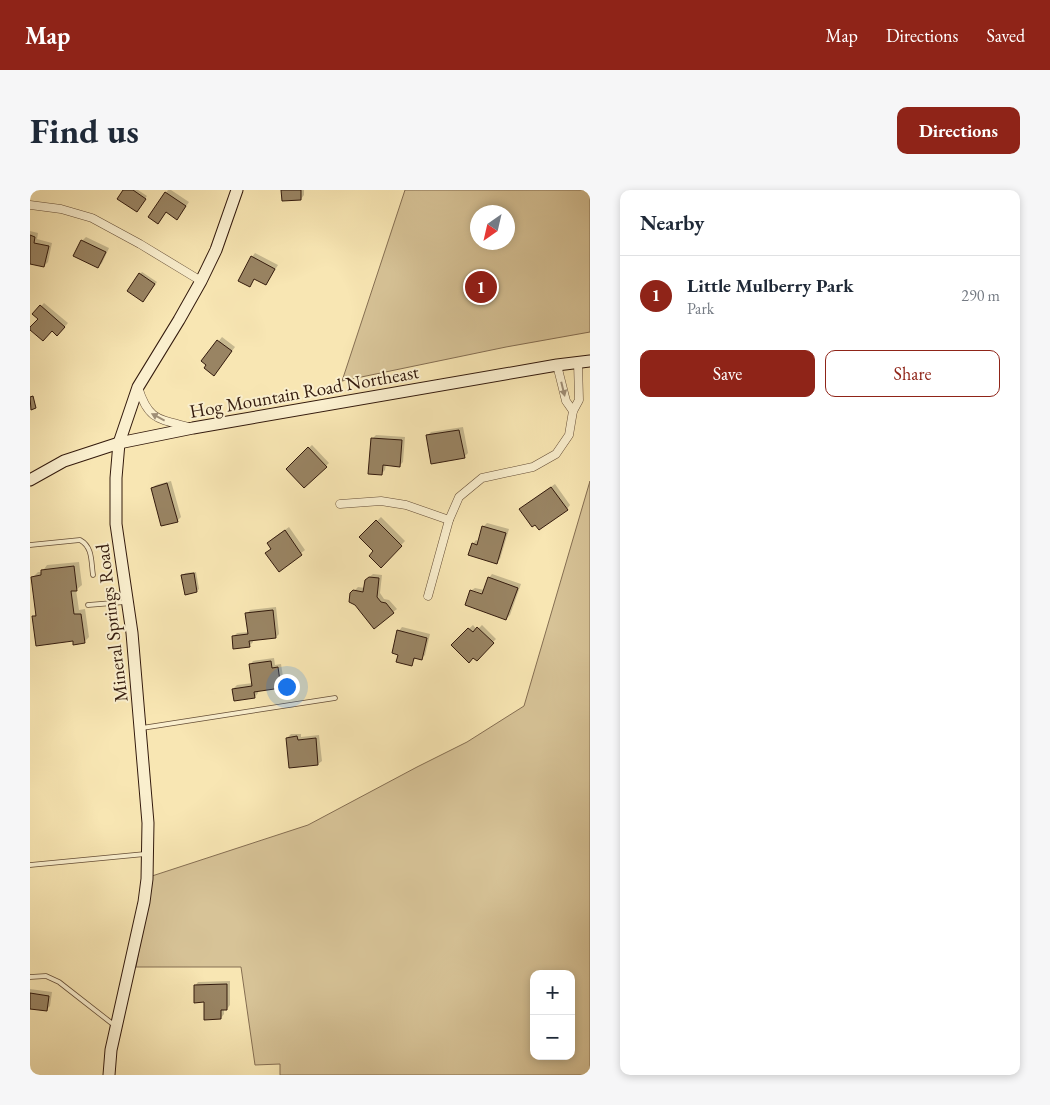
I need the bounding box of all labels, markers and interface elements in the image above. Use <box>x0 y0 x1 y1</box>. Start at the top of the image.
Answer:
text: Map <box>25 20 70 51</box>
text: Map <box>826 24 858 47</box>
text: Directions <box>886 24 958 47</box>
text: Saved <box>986 24 1025 47</box>
button: Directions <box>897 107 1020 154</box>
text: Find us <box>30 108 139 153</box>
north arrow <box>470 205 515 250</box>
text: Nearby <box>640 209 704 236</box>
pin: 1 <box>465 268 497 306</box>
text: Little Mulberry Park <box>687 273 854 298</box>
text: 1 <box>652 285 660 306</box>
text: 290 m <box>961 285 1000 306</box>
text: Park <box>687 298 714 319</box>
button: Save <box>640 350 815 397</box>
button: Share <box>825 350 1000 397</box>
street label: Hog Mountain Road Northeast <box>188 359 421 424</box>
one-way arrow <box>559 381 567 396</box>
one-way arrow <box>150 413 165 421</box>
street label: Mineral Springs Road <box>89 542 134 703</box>
your location <box>274 674 300 700</box>
map controls <box>530 970 575 1060</box>
button: + <box>530 970 575 1015</box>
button: − <box>530 1015 575 1060</box>

